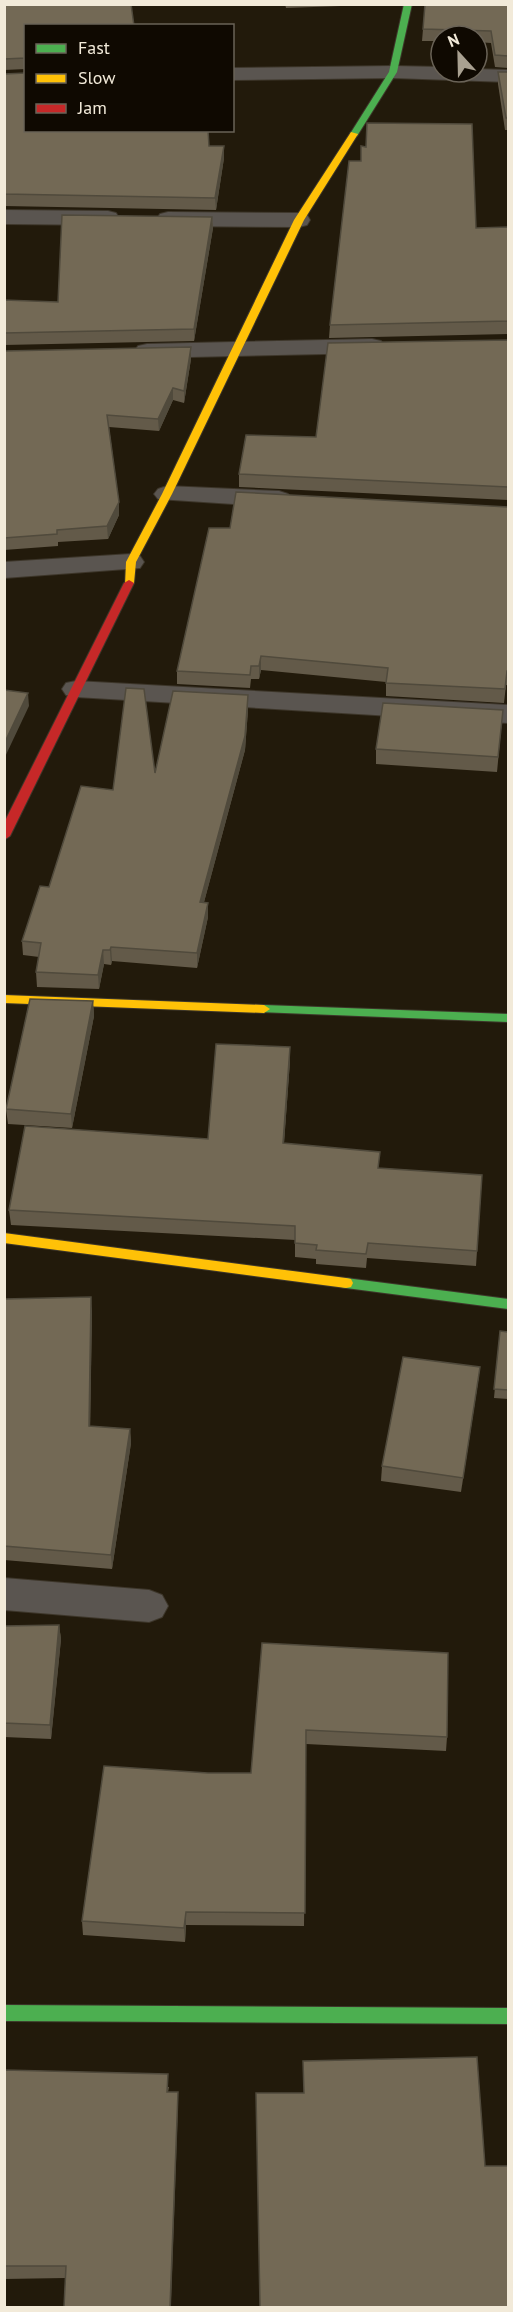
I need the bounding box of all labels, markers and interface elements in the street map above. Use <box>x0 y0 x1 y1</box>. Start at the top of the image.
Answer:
legend <box>24 24 234 132</box>
north arrow <box>429 24 489 84</box>
text: N <box>445 29 462 51</box>
text: Fast <box>78 36 110 59</box>
text: Slow <box>78 66 116 89</box>
text: Jam <box>77 96 107 119</box>

